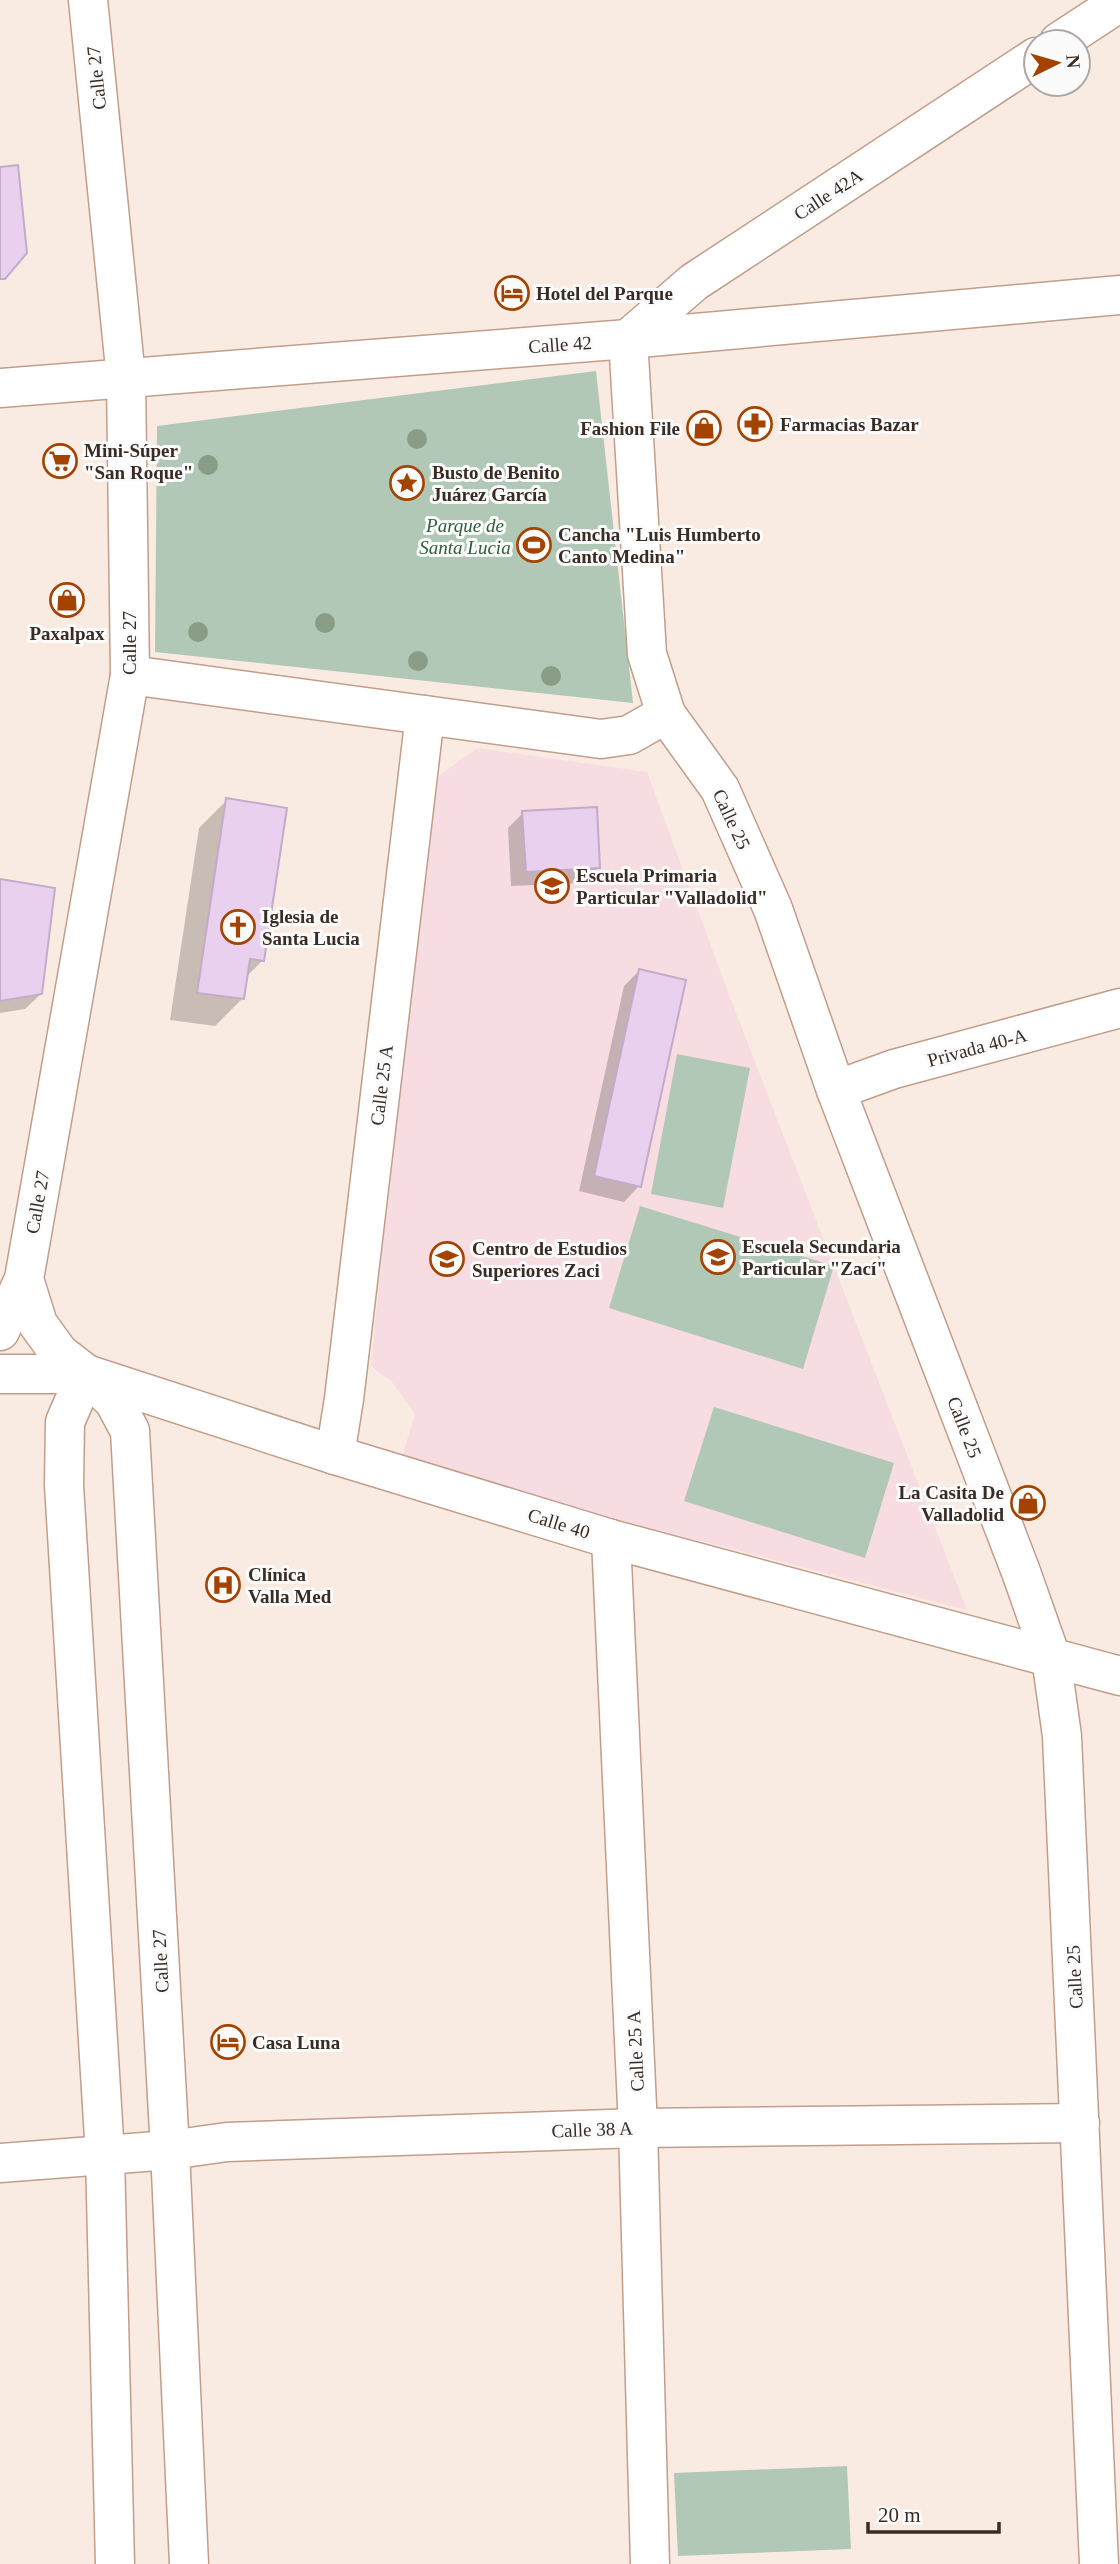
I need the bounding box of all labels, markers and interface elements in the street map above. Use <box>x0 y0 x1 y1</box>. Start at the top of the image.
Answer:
north arrow <box>1022 28 1092 98</box>
street label: Calle 27 <box>83 45 110 111</box>
text: N <box>1062 54 1085 70</box>
street label: Calle 42A <box>790 164 867 224</box>
hotel icon: Hotel del Parque <box>493 274 531 312</box>
place label: Hotel del Parque <box>536 283 673 304</box>
street label: Calle 42 <box>527 332 593 357</box>
pharmacy icon: Farmacias Bazar <box>736 405 774 443</box>
shop icon: Fashion File <box>685 409 723 447</box>
place label: Farmacias Bazar <box>780 414 919 435</box>
place label: Fashion File <box>580 418 680 439</box>
place label: Mini-Súper "San Roque" <box>84 440 193 483</box>
supermarket icon: Mini-Súper "San Roque" <box>41 442 79 480</box>
place label: Busto de Benito Juárez García <box>432 462 560 505</box>
place icon: Busto de Benito Juárez García <box>388 464 426 502</box>
park label: Parque de Santa Lucia <box>419 515 511 558</box>
place label: Cancha "Luis Humberto Canto Medina" <box>558 524 761 567</box>
sports icon: Cancha "Luis Humberto Canto Medina" <box>515 526 553 564</box>
shop icon: Paxalpax <box>48 581 86 619</box>
street label: Calle 27 <box>119 611 140 675</box>
place label: Paxalpax <box>30 623 105 644</box>
street label: Calle 25 <box>709 786 755 853</box>
place label: Escuela Primaria Particular "Valladolid" <box>576 865 768 908</box>
school or university icon: Escuela Primaria Particular "Valladolid" <box>533 867 571 905</box>
place label: Iglesia de Santa Lucia <box>262 906 360 949</box>
church icon: Iglesia de Santa Lucia <box>219 908 257 946</box>
street label: Privada 40-A <box>925 1024 1029 1071</box>
street label: Calle 25 A <box>366 1043 397 1127</box>
street label: Calle 27 <box>22 1169 53 1235</box>
place label: Escuela Secundaria Particular "Zací" <box>742 1236 901 1279</box>
place label: Centro de Estudios Superiores Zaci <box>472 1238 627 1281</box>
school or university icon: Escuela Secundaria Particular "Zací" <box>699 1238 737 1276</box>
school or university icon: Centro de Estudios Superiores Zaci <box>428 1240 466 1278</box>
street label: Calle 25 <box>943 1394 986 1461</box>
place label: La Casita De Valladolid <box>898 1482 1004 1525</box>
shop icon: La Casita De Valladolid <box>1009 1484 1047 1522</box>
street label: Calle 40 <box>525 1504 592 1543</box>
place label: Clínica Valla Med <box>248 1564 332 1607</box>
hospital icon: Clínica Valla Med <box>204 1566 242 1604</box>
street label: Calle 27 <box>148 1929 173 1993</box>
street label: Calle 25 <box>1062 1945 1087 2009</box>
street label: Calle 25 A <box>623 2010 648 2092</box>
hotel icon: Casa Luna <box>209 2023 247 2061</box>
place label: Casa Luna <box>252 2032 341 2053</box>
street label: Calle 38 A <box>551 2118 633 2141</box>
scale bar <box>868 2490 999 2534</box>
text: 20 m <box>878 2503 921 2527</box>

